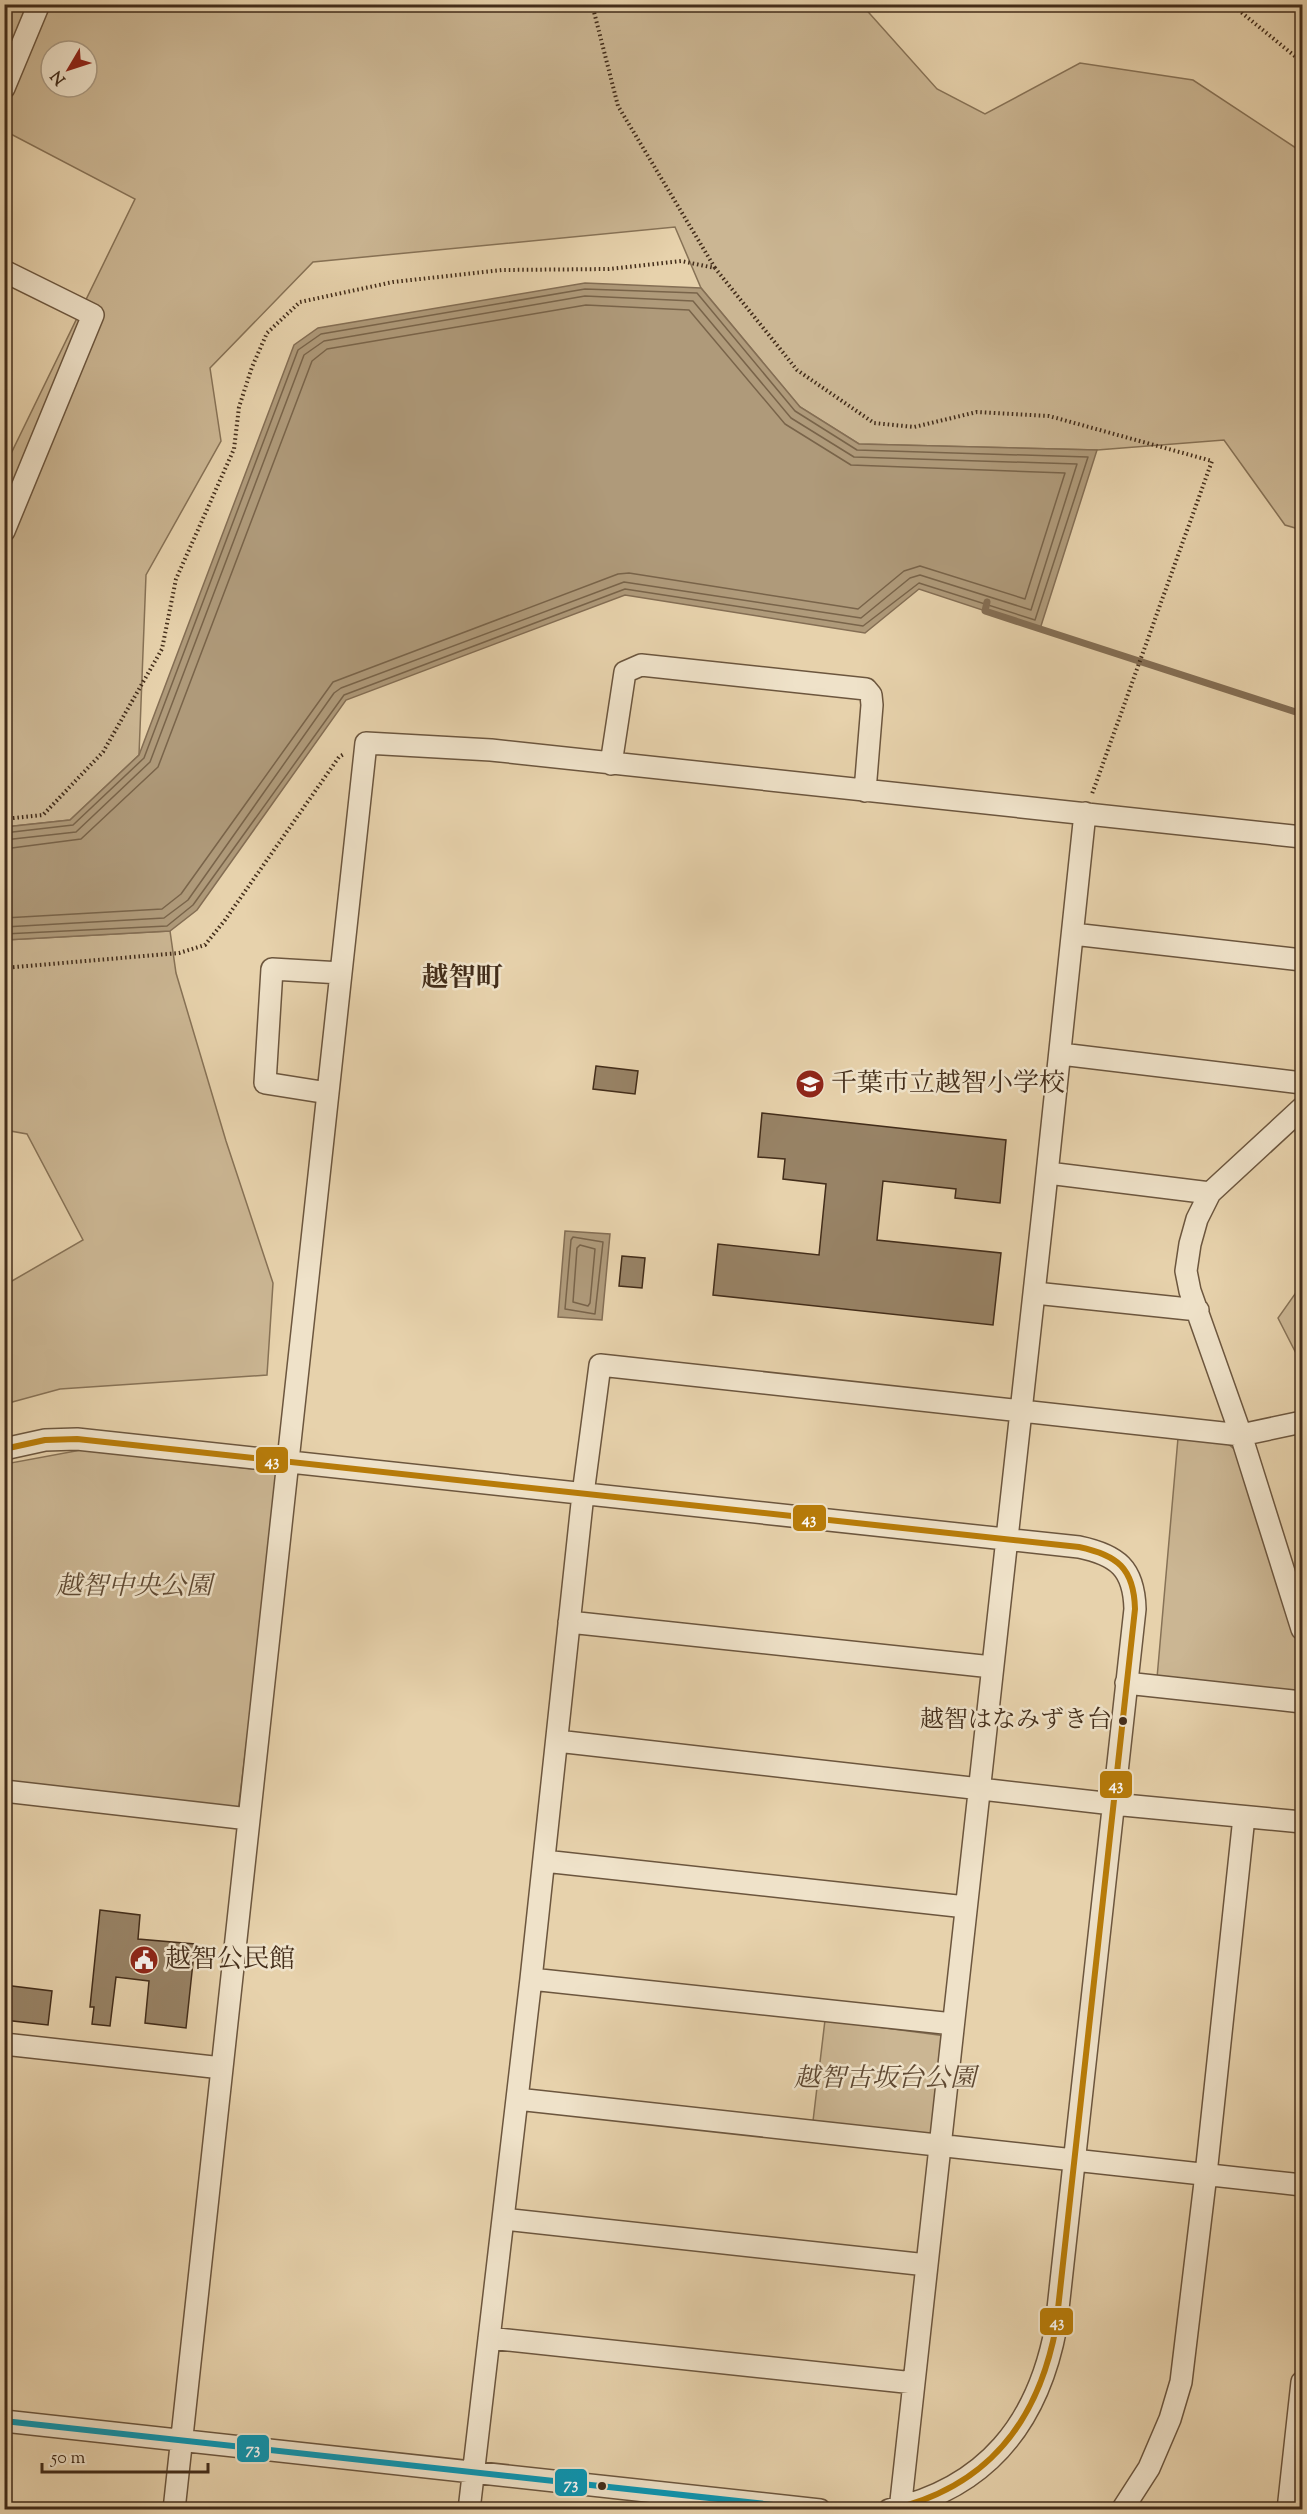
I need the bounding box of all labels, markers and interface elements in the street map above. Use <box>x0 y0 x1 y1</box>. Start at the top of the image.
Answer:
north arrow <box>39 39 99 99</box>
text: N <box>46 64 72 89</box>
district label: 越智町 <box>422 960 503 999</box>
place label: 千葉市立越智小学校 <box>831 1066 1065 1103</box>
school or university icon: 千葉市立越智小学校 <box>794 1068 826 1100</box>
line badge: 43 <box>255 1446 289 1474</box>
text: 43 <box>264 1451 280 1474</box>
line badge: 43 <box>792 1504 827 1532</box>
text: 43 <box>801 1509 817 1532</box>
park label: 越智中央公園 <box>56 1569 216 1606</box>
place label: 越智はなみずき台 <box>920 1704 1112 1738</box>
marker: 越智はなみずき台 <box>1117 1715 1129 1727</box>
line badge: 43 <box>1099 1770 1133 1799</box>
text: 43 <box>1108 1775 1124 1798</box>
place label: 越智公民館 <box>165 1942 295 1979</box>
public building icon: 越智公民館 <box>128 1944 160 1976</box>
park label: 越智古坂台公園 <box>794 2061 980 2098</box>
line badge: 43 <box>1039 2307 1074 2336</box>
text: 43 <box>1049 2312 1065 2335</box>
line badge: 73 <box>236 2434 270 2463</box>
scale bar <box>42 2436 208 2474</box>
text: 73 <box>246 2439 261 2462</box>
text: 50 m <box>50 2446 86 2472</box>
line badge: 73 <box>554 2468 588 2497</box>
text: 73 <box>564 2474 579 2497</box>
unlabelled marker <box>596 2480 608 2492</box>

